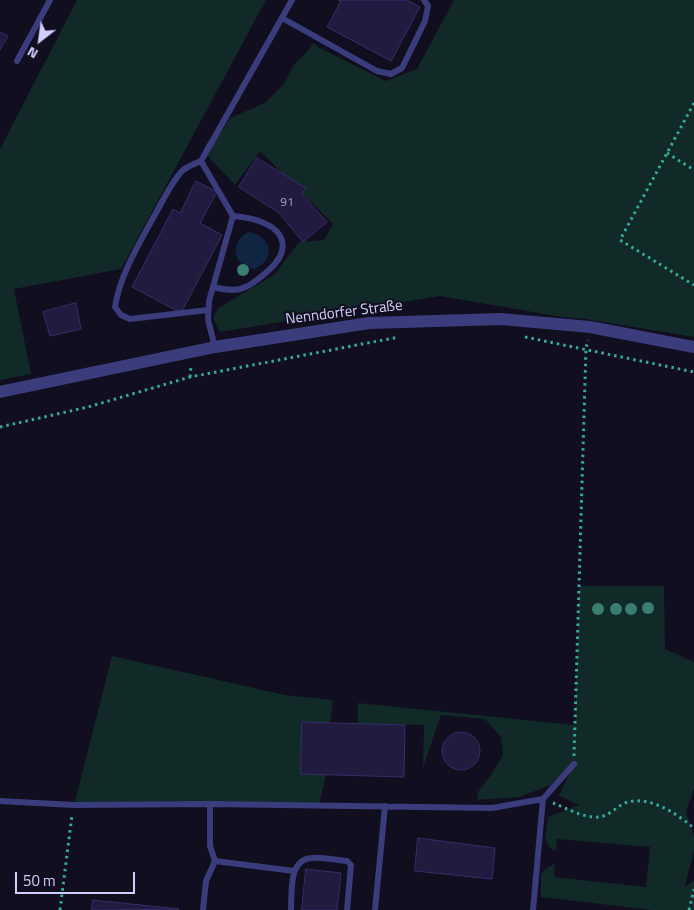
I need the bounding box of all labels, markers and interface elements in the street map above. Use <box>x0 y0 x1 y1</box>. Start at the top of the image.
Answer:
north arrow <box>15 15 65 65</box>
text: N <box>23 42 42 65</box>
house number: 91 <box>280 196 294 210</box>
street label: Nenndorfer Straße <box>284 297 404 329</box>
scale bar <box>18 862 138 894</box>
text: 50 m <box>23 869 56 892</box>

